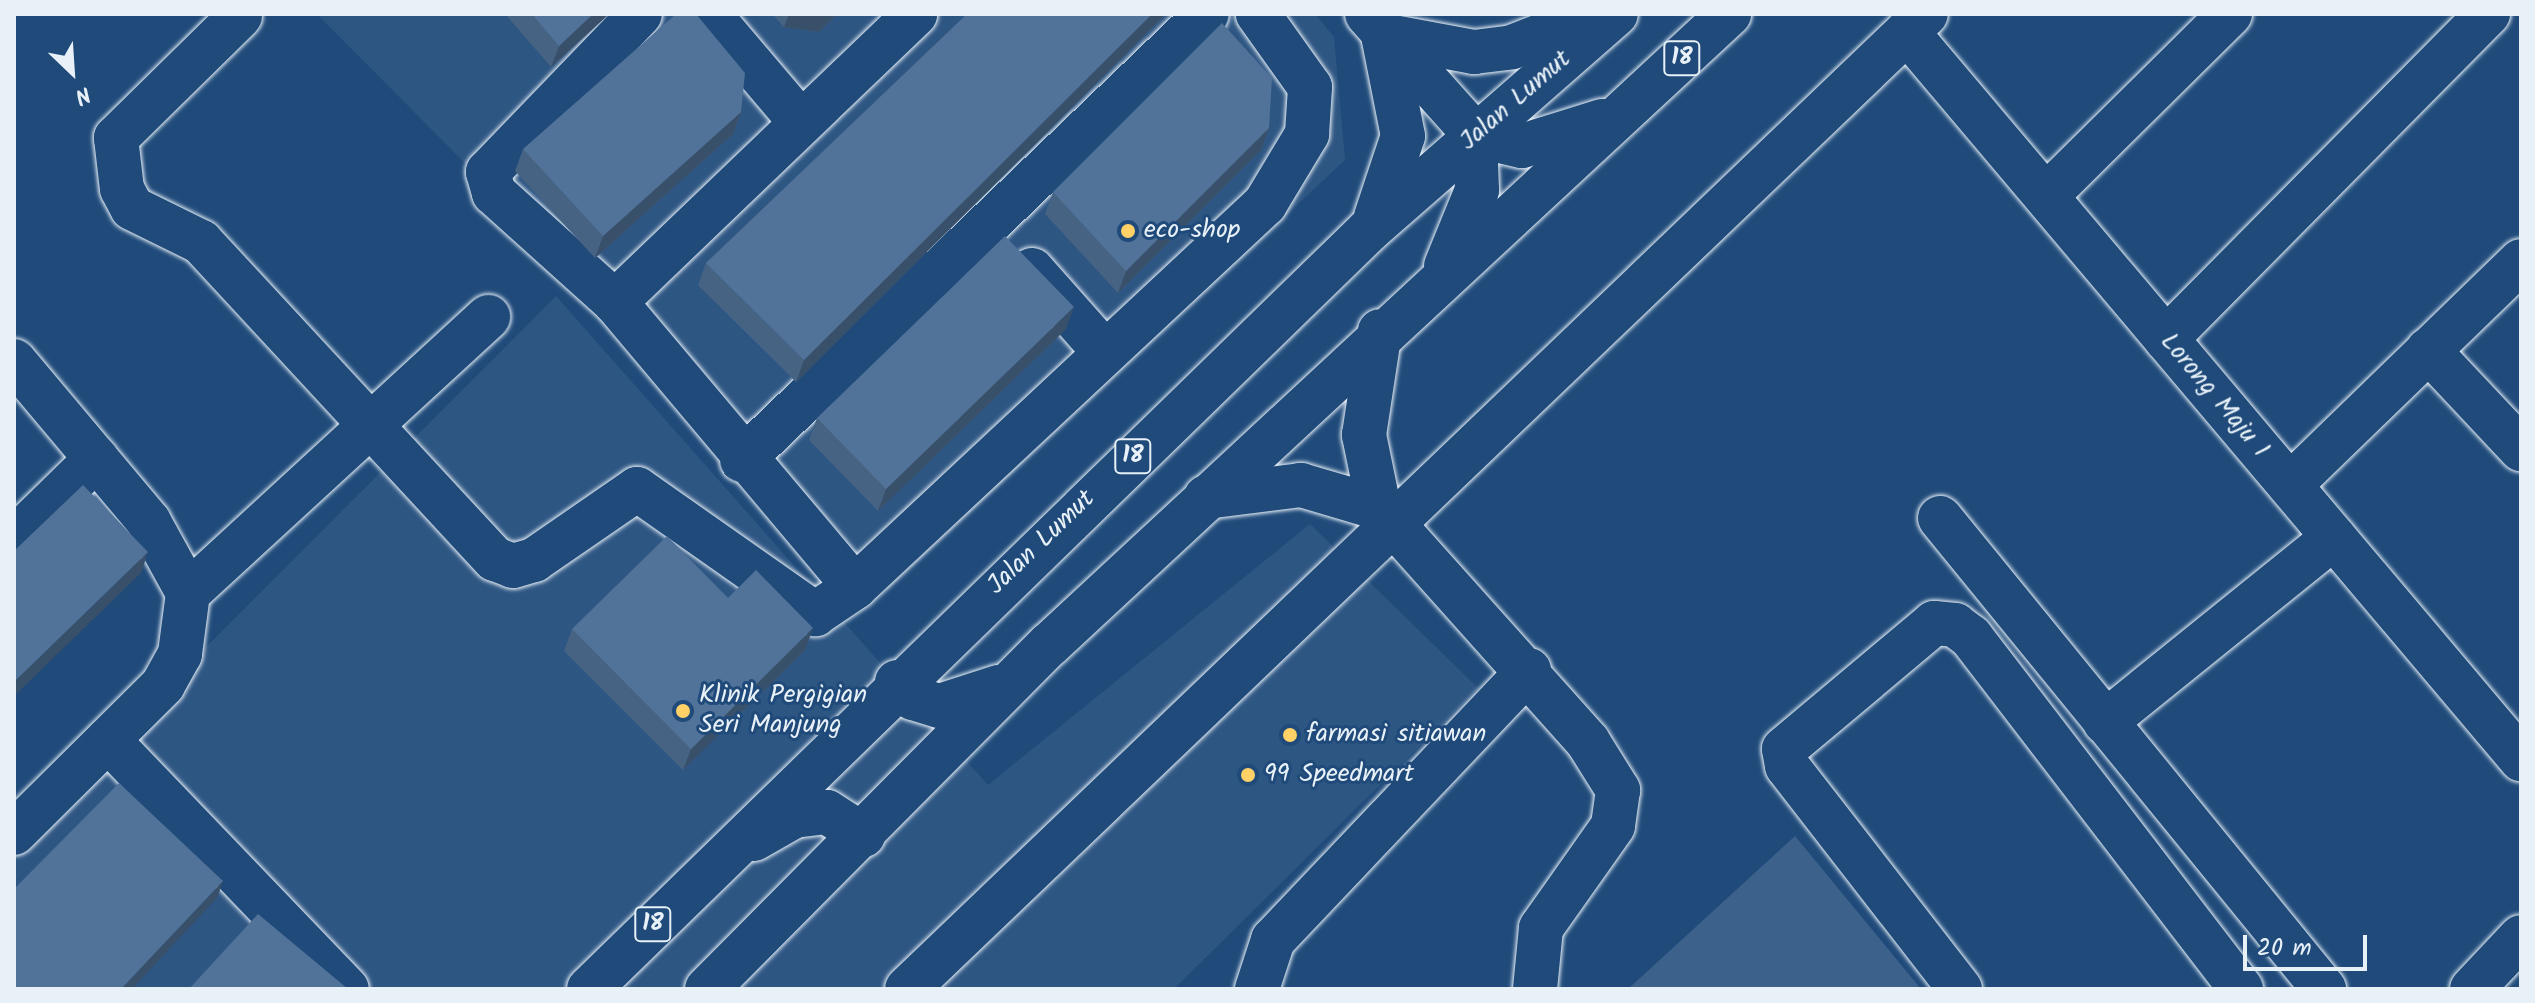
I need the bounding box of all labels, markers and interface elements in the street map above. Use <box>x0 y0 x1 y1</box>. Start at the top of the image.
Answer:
north arrow <box>32 32 112 112</box>
road number: 18 <box>1662 38 1702 78</box>
street label: Jalan Lumut <box>1454 44 1578 158</box>
text: N <box>69 75 96 113</box>
place label: eco-shop <box>1144 215 1240 247</box>
marker: eco-shop <box>1119 222 1137 240</box>
street label: Lorong Maju 1 <box>2153 327 2275 465</box>
road number: 18 <box>1113 436 1153 476</box>
street label: Jalan Lumut <box>982 484 1102 602</box>
place label: Klinik Pergigian Seri Manjung <box>699 680 867 742</box>
marker: Klinik Pergigian Seri Manjung <box>674 702 692 720</box>
place label: farmasi sitiawan <box>1306 719 1486 751</box>
marker: farmasi sitiawan <box>1281 726 1299 744</box>
place label: 99 Speedmart <box>1264 759 1414 791</box>
marker: 99 Speedmart <box>1239 766 1257 784</box>
road number: 18 <box>633 904 673 944</box>
scale bar <box>2247 919 2371 969</box>
text: 20 m <box>2257 929 2312 968</box>

